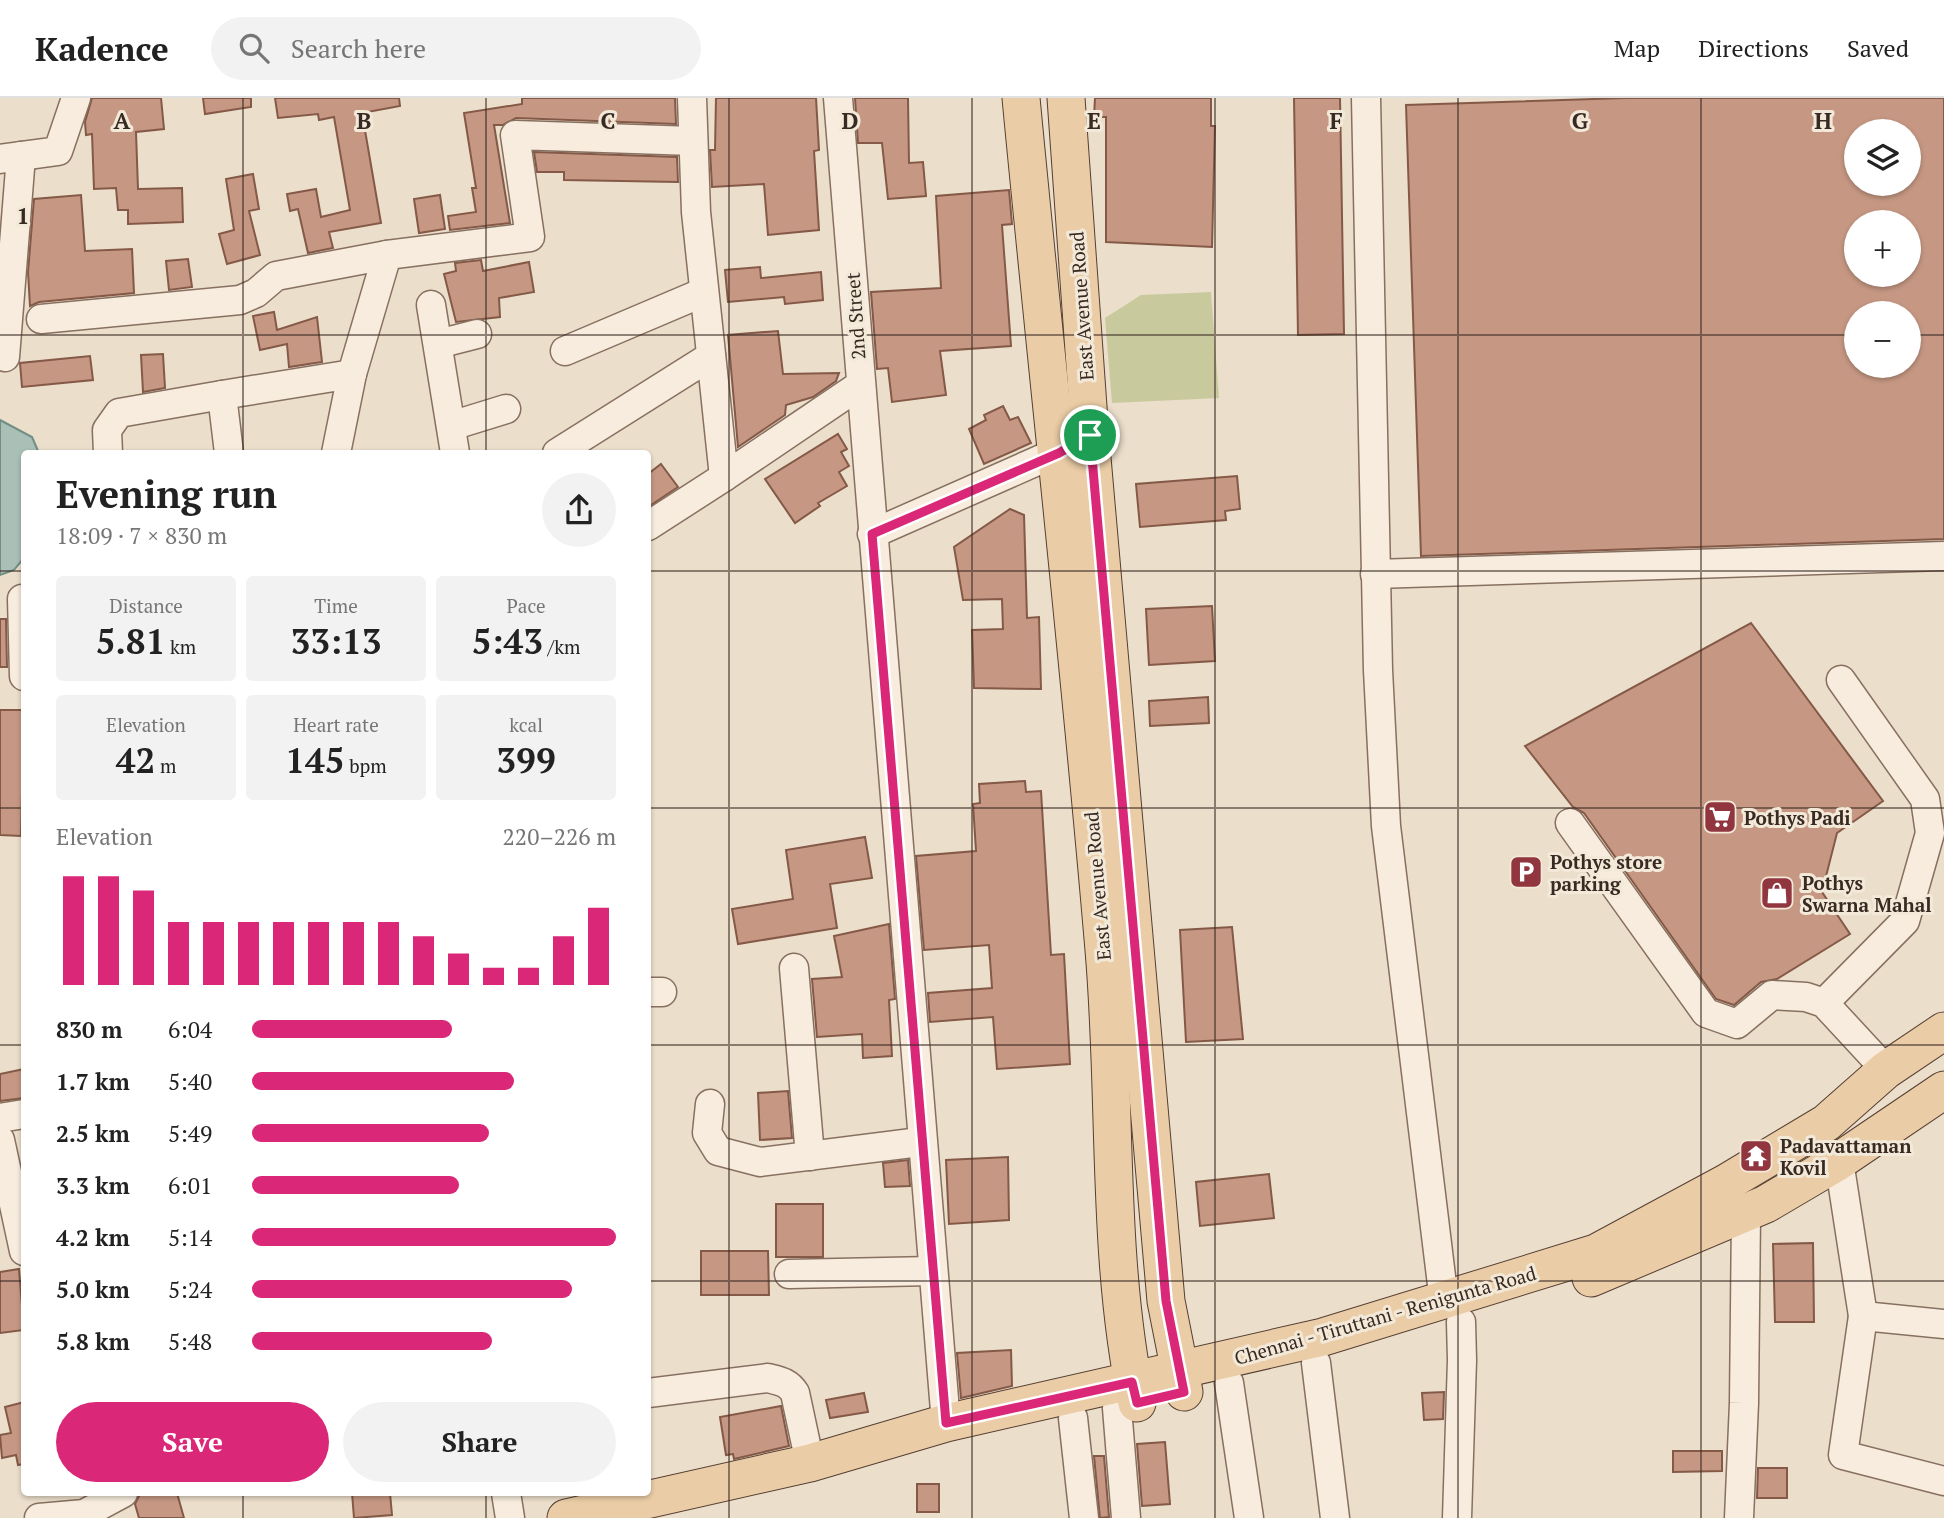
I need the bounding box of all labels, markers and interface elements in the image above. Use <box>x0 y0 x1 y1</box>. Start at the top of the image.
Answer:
search box <box>211 17 701 80</box>
text: Kadence <box>35 27 169 70</box>
icon: search <box>235 29 273 67</box>
text: Search here <box>291 31 426 65</box>
text: Map <box>1614 32 1660 64</box>
text: Directions <box>1698 32 1809 64</box>
text: Saved <box>1847 32 1909 64</box>
text: A <box>114 105 131 136</box>
text: B <box>357 105 372 136</box>
text: C <box>601 105 616 136</box>
text: D <box>842 105 859 136</box>
text: E <box>1087 105 1101 136</box>
text: F <box>1329 105 1343 136</box>
text: G <box>1572 105 1589 136</box>
text: H <box>1814 105 1832 136</box>
map controls <box>1844 119 1921 378</box>
button: layers <box>1844 119 1921 196</box>
text: 1 <box>17 200 30 231</box>
button: + <box>1844 210 1921 287</box>
street label: East Avenue Road <box>1063 230 1099 381</box>
street label: 2nd Street <box>839 272 871 360</box>
button: − <box>1844 301 1921 378</box>
pin <box>1060 405 1120 465</box>
icon: arrive <box>1071 416 1109 454</box>
text: Evening run <box>56 469 277 519</box>
button: share <box>542 473 616 547</box>
text: 18:09 · 7 × 830 m <box>56 520 227 551</box>
text: Distance <box>109 593 183 618</box>
text: Time <box>314 593 358 618</box>
text: Pace <box>507 593 545 618</box>
text: 5.81 <box>96 618 165 664</box>
text: 33:13 <box>290 618 382 664</box>
text: 5:43 <box>472 618 543 664</box>
text: km <box>165 634 196 659</box>
text: /km <box>543 634 580 659</box>
text: Elevation <box>106 712 186 737</box>
text: Heart rate <box>293 712 379 737</box>
text: kcal <box>509 712 543 737</box>
text: 42 <box>116 737 155 783</box>
text: 145 <box>285 737 345 783</box>
text: 399 <box>496 737 556 783</box>
text: m <box>155 753 176 778</box>
text: bpm <box>345 753 387 778</box>
supermarket icon: Pothys Padi <box>1701 798 1739 836</box>
place label: Pothys Padi <box>1744 805 1851 830</box>
street label: East Avenue Road <box>1078 810 1116 962</box>
text: Elevation <box>56 821 153 852</box>
text: 220–226 m <box>503 821 616 852</box>
place label: Pothys store parking <box>1550 849 1662 896</box>
parking icon: Pothys store parking <box>1507 853 1545 891</box>
place label: Pothys Swarna Mahal <box>1802 870 1932 917</box>
shop icon: Pothys Swarna Mahal <box>1758 874 1796 912</box>
text: 830 m <box>56 1014 122 1045</box>
text: 6:04 <box>168 1014 212 1045</box>
text: 1.7 km <box>56 1066 130 1097</box>
text: 5:40 <box>168 1066 212 1097</box>
text: 2.5 km <box>56 1118 130 1149</box>
text: 5:49 <box>168 1118 212 1149</box>
place label: Padavattaman Kovil <box>1780 1133 1912 1180</box>
temple icon: Padavattaman Kovil <box>1737 1137 1775 1175</box>
text: 3.3 km <box>56 1170 130 1201</box>
text: 6:01 <box>168 1170 212 1201</box>
text: 4.2 km <box>56 1222 130 1253</box>
text: 5:14 <box>168 1222 212 1253</box>
street label: Chennai - Tiruttani - Renigunta Road <box>1231 1260 1539 1370</box>
text: 5.0 km <box>56 1274 130 1305</box>
text: 5:24 <box>168 1274 212 1305</box>
text: 5.8 km <box>56 1326 130 1357</box>
text: 5:48 <box>168 1326 212 1357</box>
button: Save <box>56 1402 329 1482</box>
button: Share <box>343 1402 616 1482</box>

